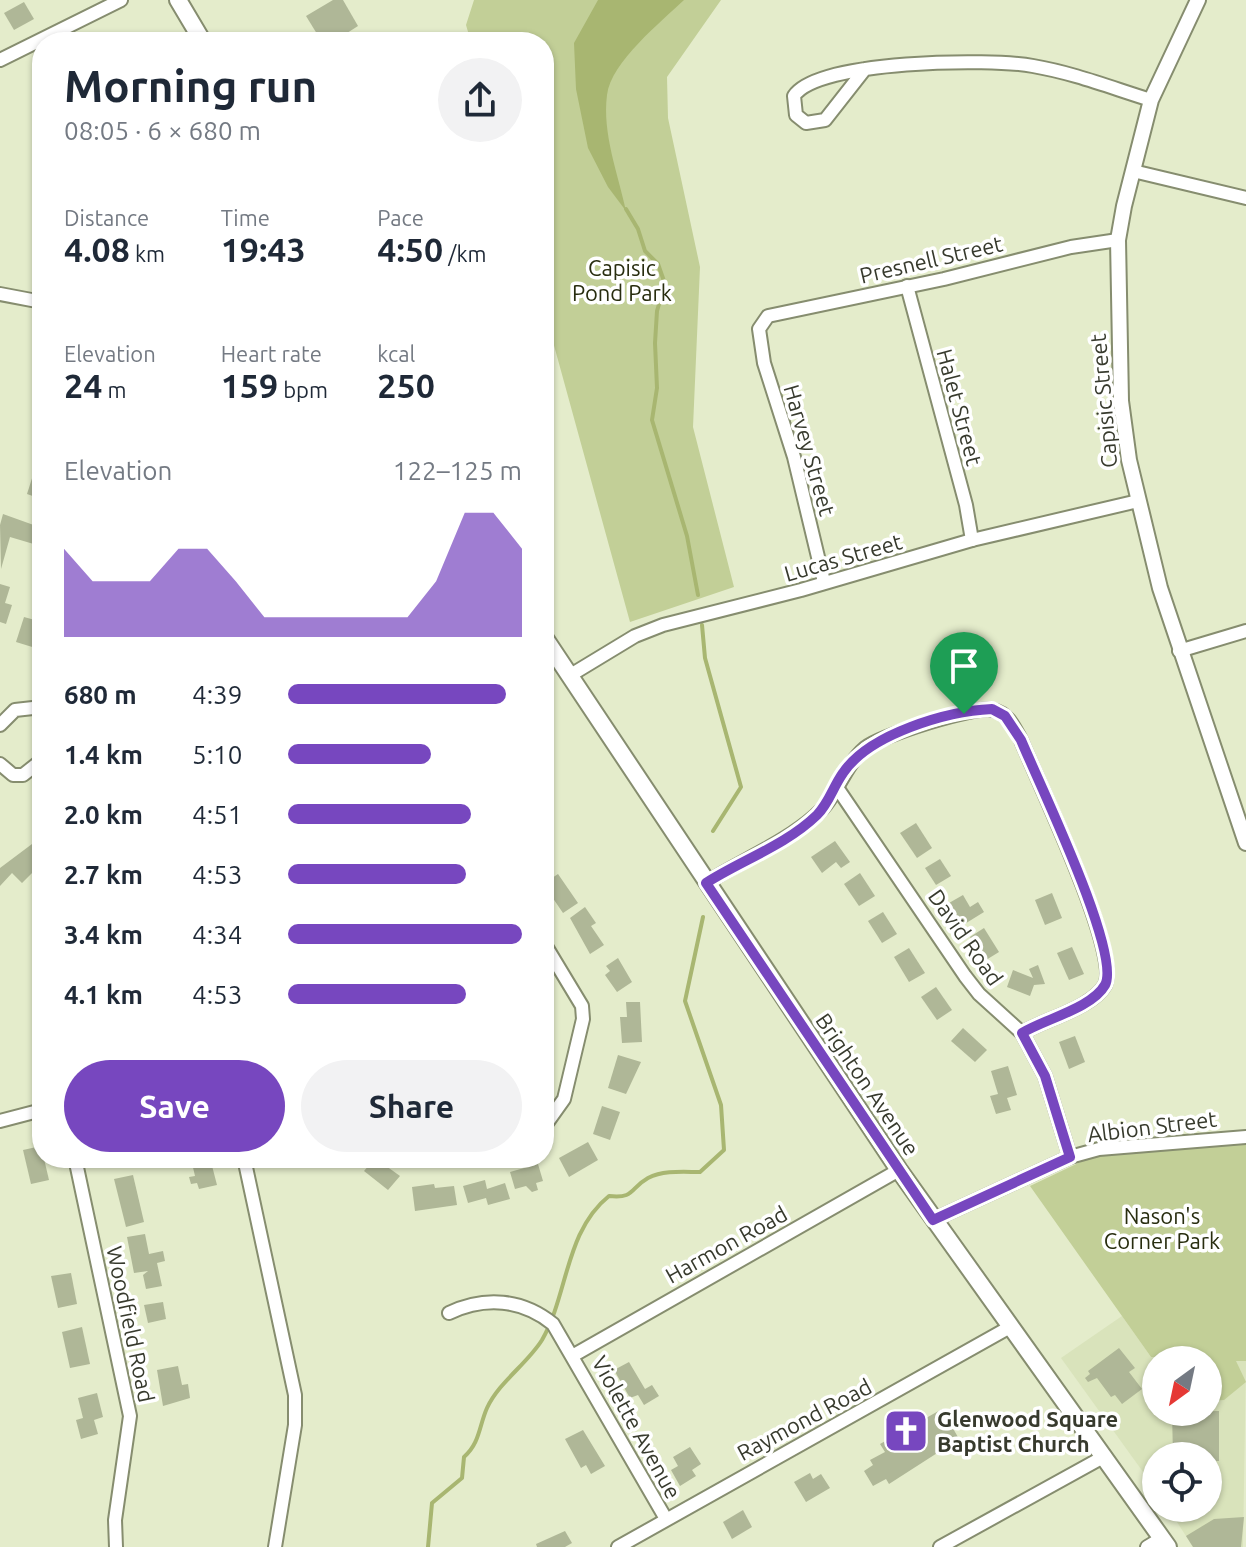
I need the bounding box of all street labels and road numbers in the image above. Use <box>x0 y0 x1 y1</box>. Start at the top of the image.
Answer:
street label: Presnell Street <box>857 230 1005 288</box>
street label: Capisic Street <box>1085 333 1121 469</box>
street label: Halet Street <box>932 346 988 468</box>
street label: Harvey Street <box>779 381 841 519</box>
street label: Lucas Street <box>781 528 905 586</box>
street label: David Road <box>924 884 1008 990</box>
street label: Brighton Avenue <box>811 1008 925 1160</box>
street label: Albion Street <box>1086 1106 1218 1146</box>
street label: Harmon Road <box>661 1200 791 1288</box>
street label: Woodfield Road <box>102 1244 160 1404</box>
street label: Violette Avenue <box>587 1351 687 1503</box>
street label: Raymond Road <box>733 1373 875 1465</box>

